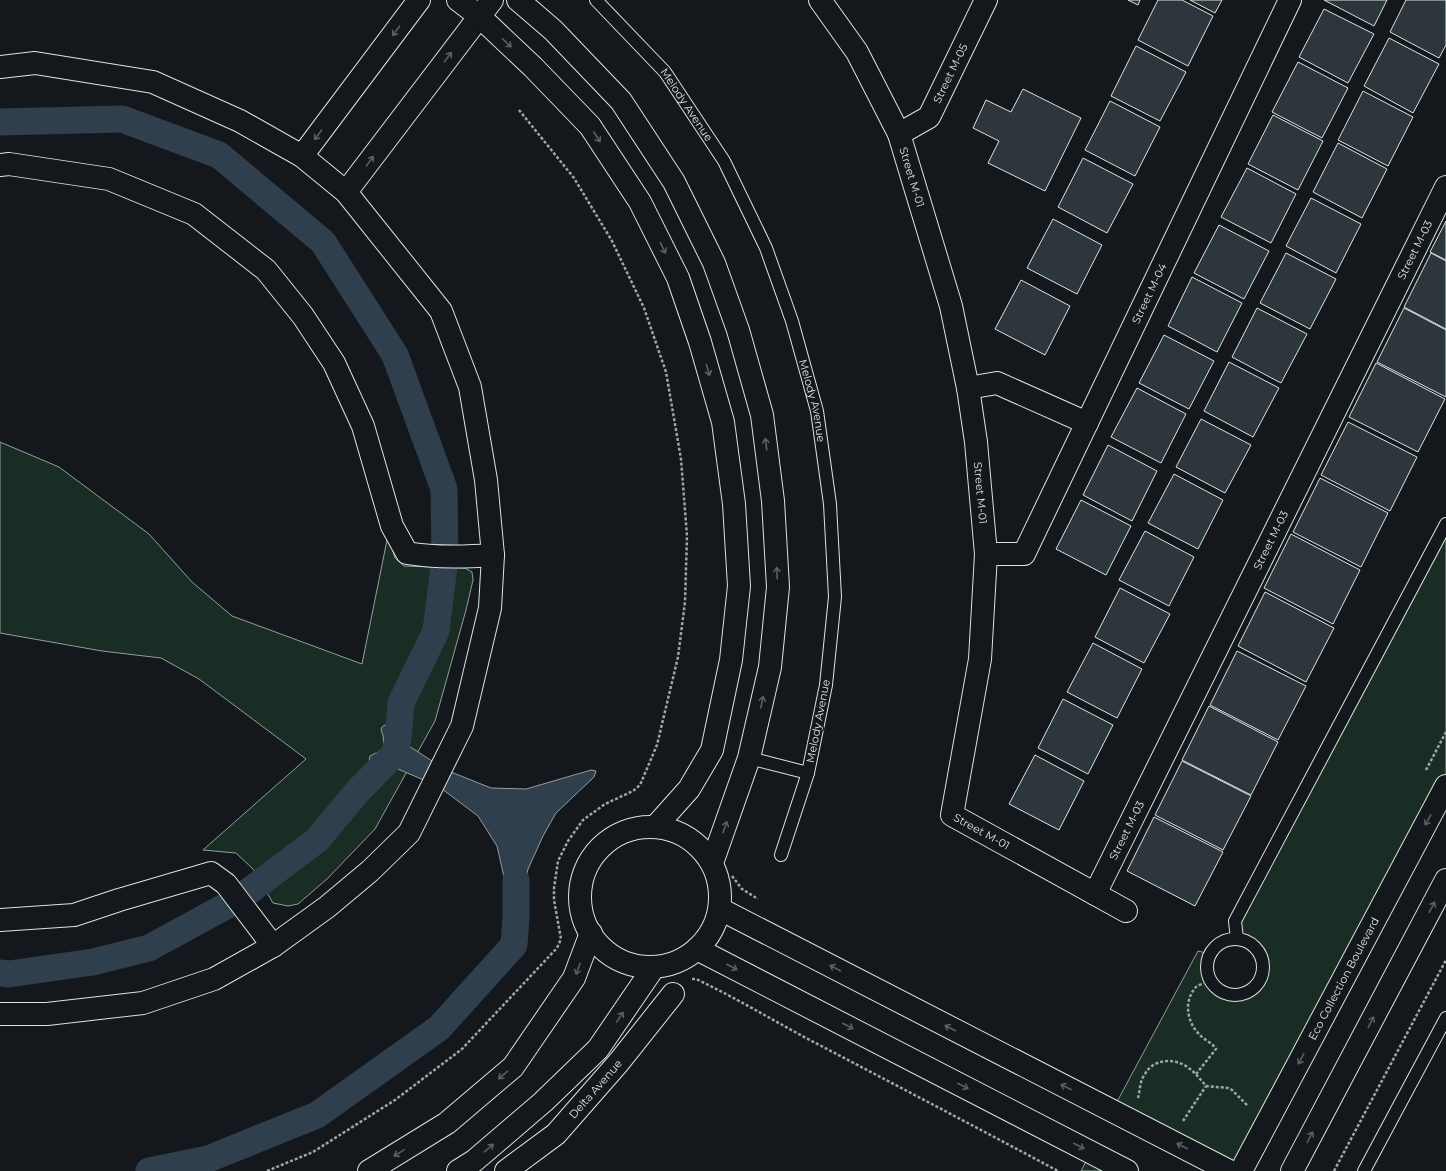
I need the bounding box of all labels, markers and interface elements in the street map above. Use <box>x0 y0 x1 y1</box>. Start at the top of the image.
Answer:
one-way arrow <box>392 26 400 37</box>
one-way arrow <box>502 38 512 47</box>
street label: Street M-05 <box>930 41 971 105</box>
one-way arrow <box>444 52 453 63</box>
street label: Melody Avenue <box>657 65 716 144</box>
one-way arrow <box>314 130 322 141</box>
one-way arrow <box>594 131 602 143</box>
street label: Street M-01 <box>896 145 928 209</box>
one-way arrow <box>366 155 374 166</box>
street label: Street M-03 <box>1394 218 1435 282</box>
one-way arrow <box>660 242 667 254</box>
street label: Street M-04 <box>1129 260 1170 326</box>
street label: Melody Avenue <box>796 358 828 443</box>
one-way arrow <box>705 363 712 376</box>
one-way arrow <box>762 438 770 451</box>
street label: Street M-01 <box>971 461 990 524</box>
street label: Street M-03 <box>1250 508 1291 572</box>
one-way arrow <box>773 567 781 580</box>
street label: Melody Avenue <box>803 678 833 764</box>
one-way arrow <box>758 696 766 709</box>
street label: Street M-03 <box>1106 798 1147 862</box>
street label: Street M-01 <box>951 810 1012 853</box>
one-way arrow <box>1423 814 1431 826</box>
one-way arrow <box>722 820 729 833</box>
one-way arrow <box>1429 901 1436 913</box>
street label: Eco Collection Boulevard <box>1305 915 1382 1042</box>
one-way arrow <box>573 963 581 975</box>
one-way arrow <box>726 963 738 971</box>
one-way arrow <box>829 964 841 971</box>
one-way arrow <box>616 1012 624 1023</box>
one-way arrow <box>1368 1016 1375 1028</box>
one-way arrow <box>841 1023 853 1030</box>
one-way arrow <box>945 1023 957 1031</box>
one-way arrow <box>1297 1052 1304 1064</box>
street label: Delta Avenue <box>566 1056 625 1121</box>
one-way arrow <box>498 1071 508 1080</box>
one-way arrow <box>957 1083 969 1090</box>
one-way arrow <box>1060 1083 1072 1090</box>
one-way arrow <box>1307 1131 1314 1143</box>
one-way arrow <box>1072 1142 1084 1150</box>
one-way arrow <box>1176 1142 1188 1150</box>
one-way arrow <box>484 1144 494 1153</box>
one-way arrow <box>393 1149 405 1157</box>

